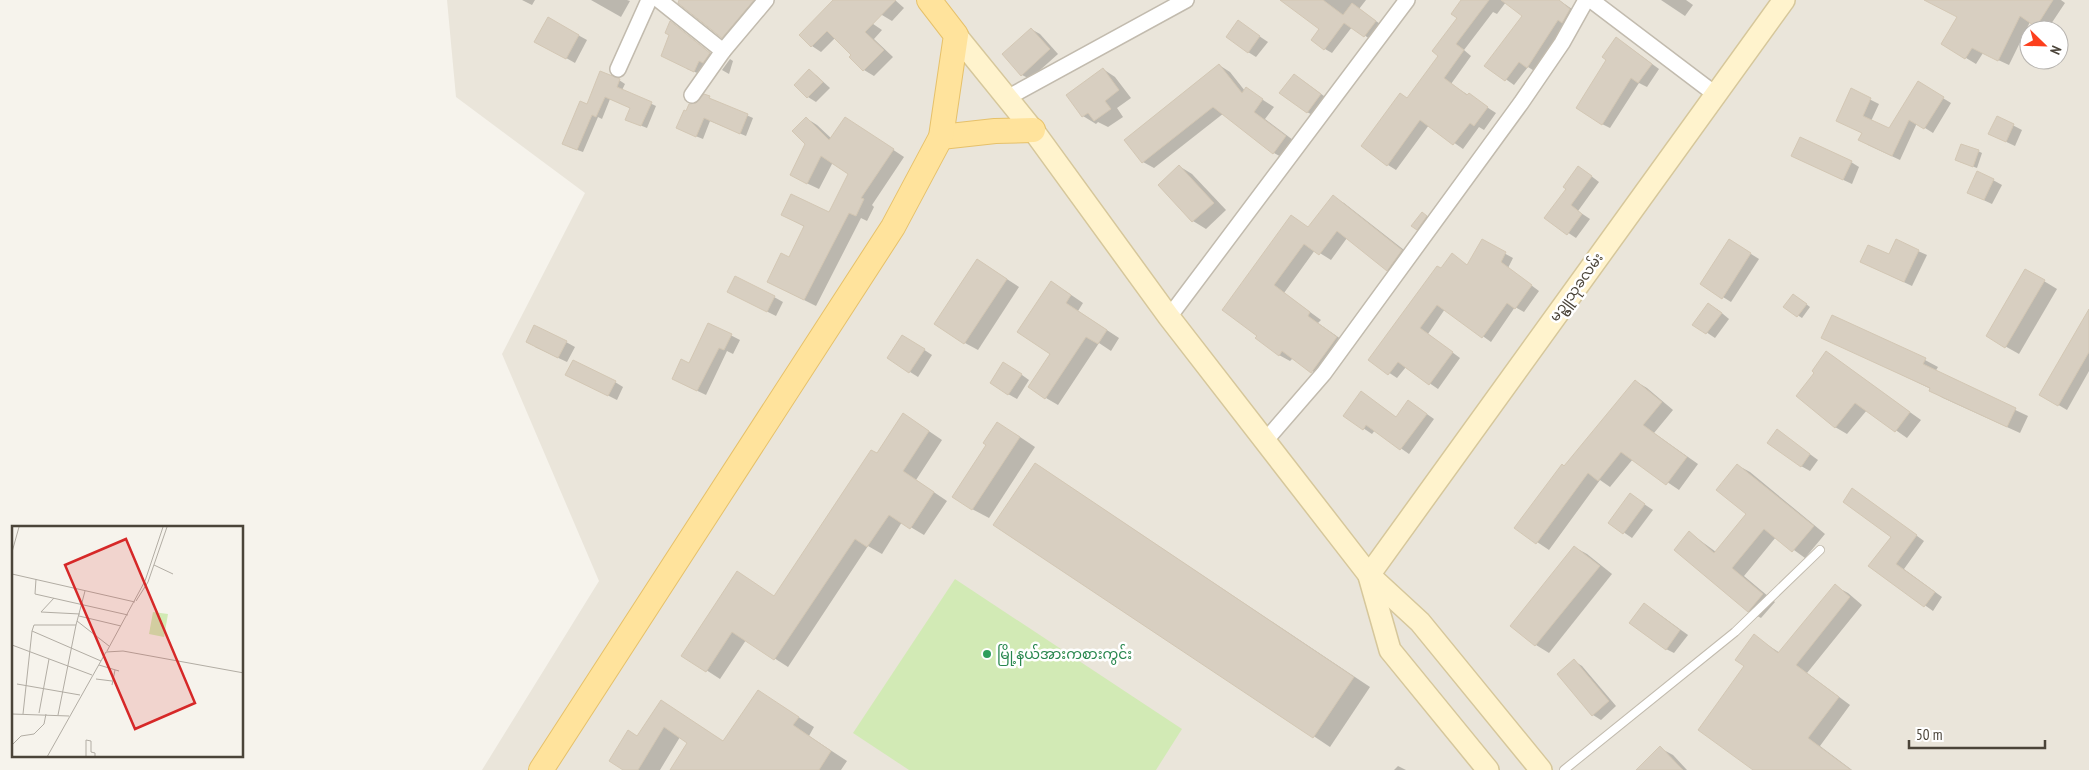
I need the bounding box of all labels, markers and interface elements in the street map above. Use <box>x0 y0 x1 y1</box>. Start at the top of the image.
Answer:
north arrow <box>2019 20 2069 70</box>
text: N <box>2046 43 2066 57</box>
street label: မဥ္ဇူသုခလမ်း <box>1544 249 1609 327</box>
inset map <box>12 526 244 758</box>
place label: မြို့နယ်အားကစားကွင်း <box>997 644 1132 666</box>
marker: မြို့နယ်အားကစားကွင်း <box>981 648 993 660</box>
scale bar <box>1909 718 2045 750</box>
text: 50 m <box>1916 725 1942 744</box>

